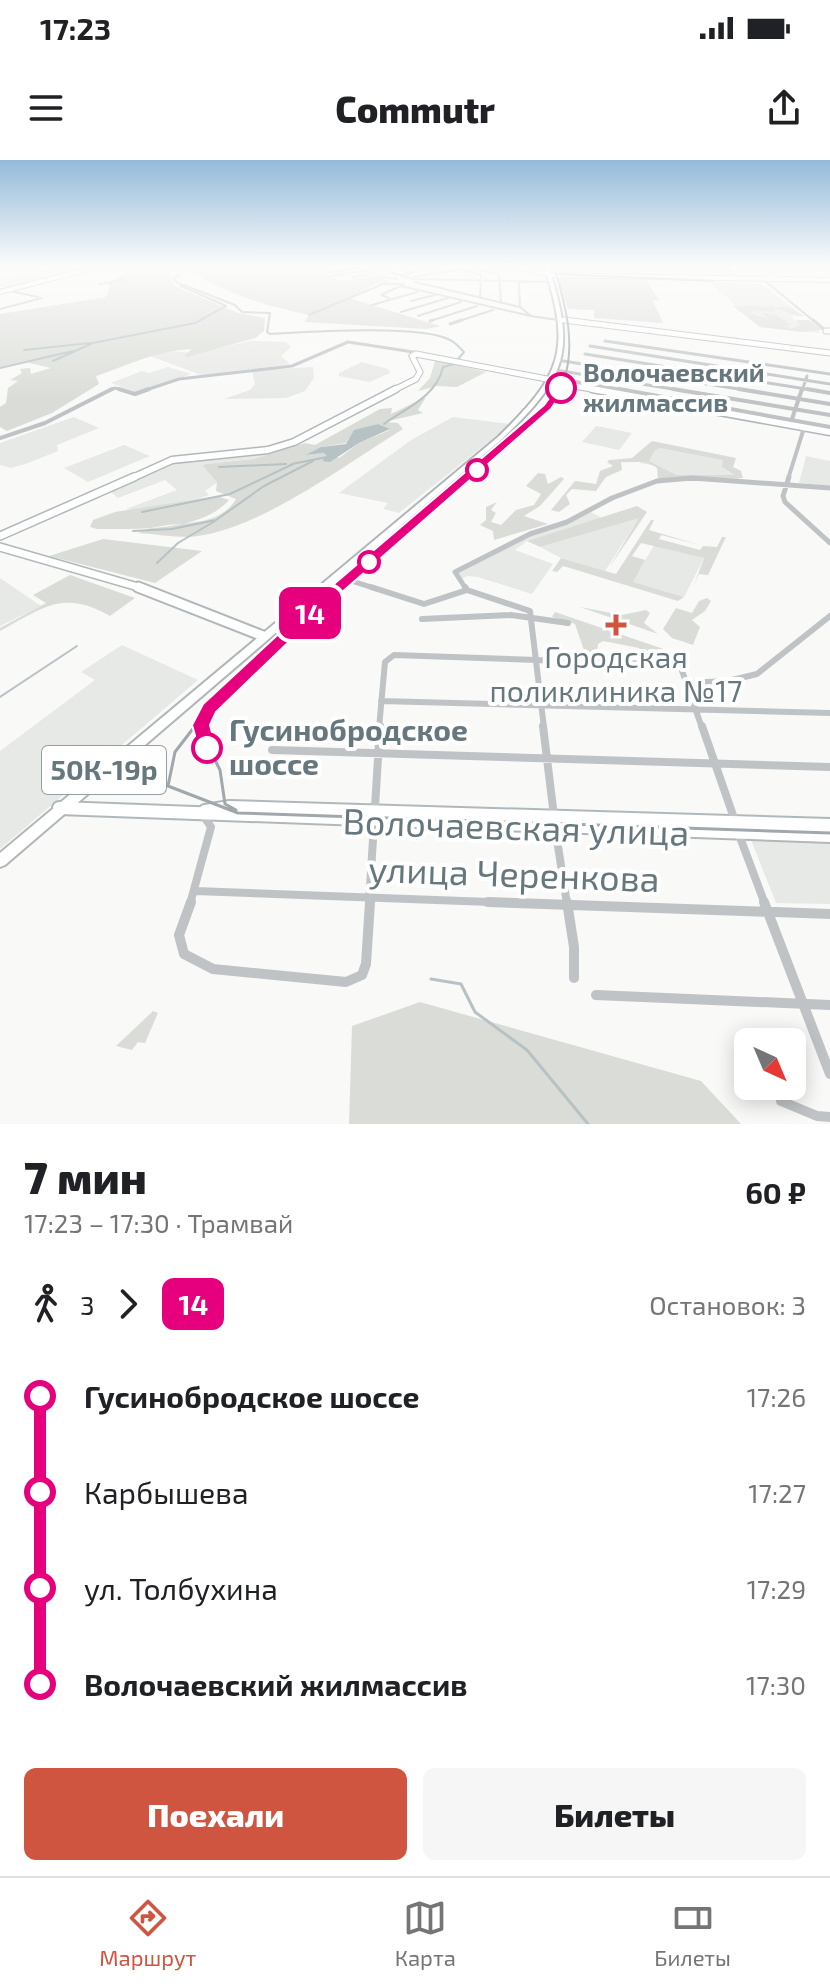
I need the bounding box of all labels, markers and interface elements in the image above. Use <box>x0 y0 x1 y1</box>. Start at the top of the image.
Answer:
text: 17:23 <box>40 10 111 46</box>
icon: menu <box>24 86 68 130</box>
icon: share <box>762 86 806 130</box>
text: Commutr <box>335 87 495 130</box>
place label: Волочаевский жилмассив <box>583 356 765 417</box>
marker: Волочаевский жилмассив <box>546 373 576 403</box>
unlabelled marker <box>466 459 488 481</box>
unlabelled marker <box>358 551 380 573</box>
line badge: 14 <box>274 587 346 639</box>
text: 14 <box>295 596 325 630</box>
marker: Городская поликлиника №17 <box>605 614 627 636</box>
place label: Городская поликлиника №17 <box>490 638 742 708</box>
place label: Гусинобродское шоссе <box>229 711 468 781</box>
marker: Гусинобродское шоссе <box>192 733 222 763</box>
road number: 50К-19р <box>42 746 166 794</box>
street label: Волочаевская улица <box>342 798 690 854</box>
street label: улица Черенкова <box>368 846 660 900</box>
north arrow <box>734 1028 806 1100</box>
map controls <box>734 1028 806 1100</box>
text: 7 мин <box>24 1150 147 1203</box>
text: 60 ₽ <box>745 1174 806 1210</box>
text: 17:23 – 17:30 · Трамвай <box>24 1207 293 1238</box>
icon: walk <box>24 1282 68 1326</box>
icon: forward <box>106 1282 150 1326</box>
text: 14 <box>178 1287 208 1321</box>
text: 3 <box>80 1289 94 1320</box>
text: Остановок: 3 <box>649 1289 806 1320</box>
text: Гусинобродское шоссе <box>84 1378 420 1414</box>
text: 17:26 <box>747 1381 806 1412</box>
text: Карбышева <box>84 1474 248 1510</box>
text: 17:27 <box>748 1477 806 1508</box>
text: ул. Толбухина <box>84 1570 278 1606</box>
text: 17:29 <box>747 1573 806 1604</box>
text: Волочаевский жилмассив <box>84 1666 467 1702</box>
text: 17:30 <box>746 1669 806 1700</box>
button: Поехали <box>24 1768 407 1860</box>
button: Билеты <box>423 1768 806 1860</box>
tab: Маршрут <box>99 1896 196 1970</box>
tab: Карта <box>395 1896 456 1970</box>
tab: Билеты <box>654 1896 731 1970</box>

